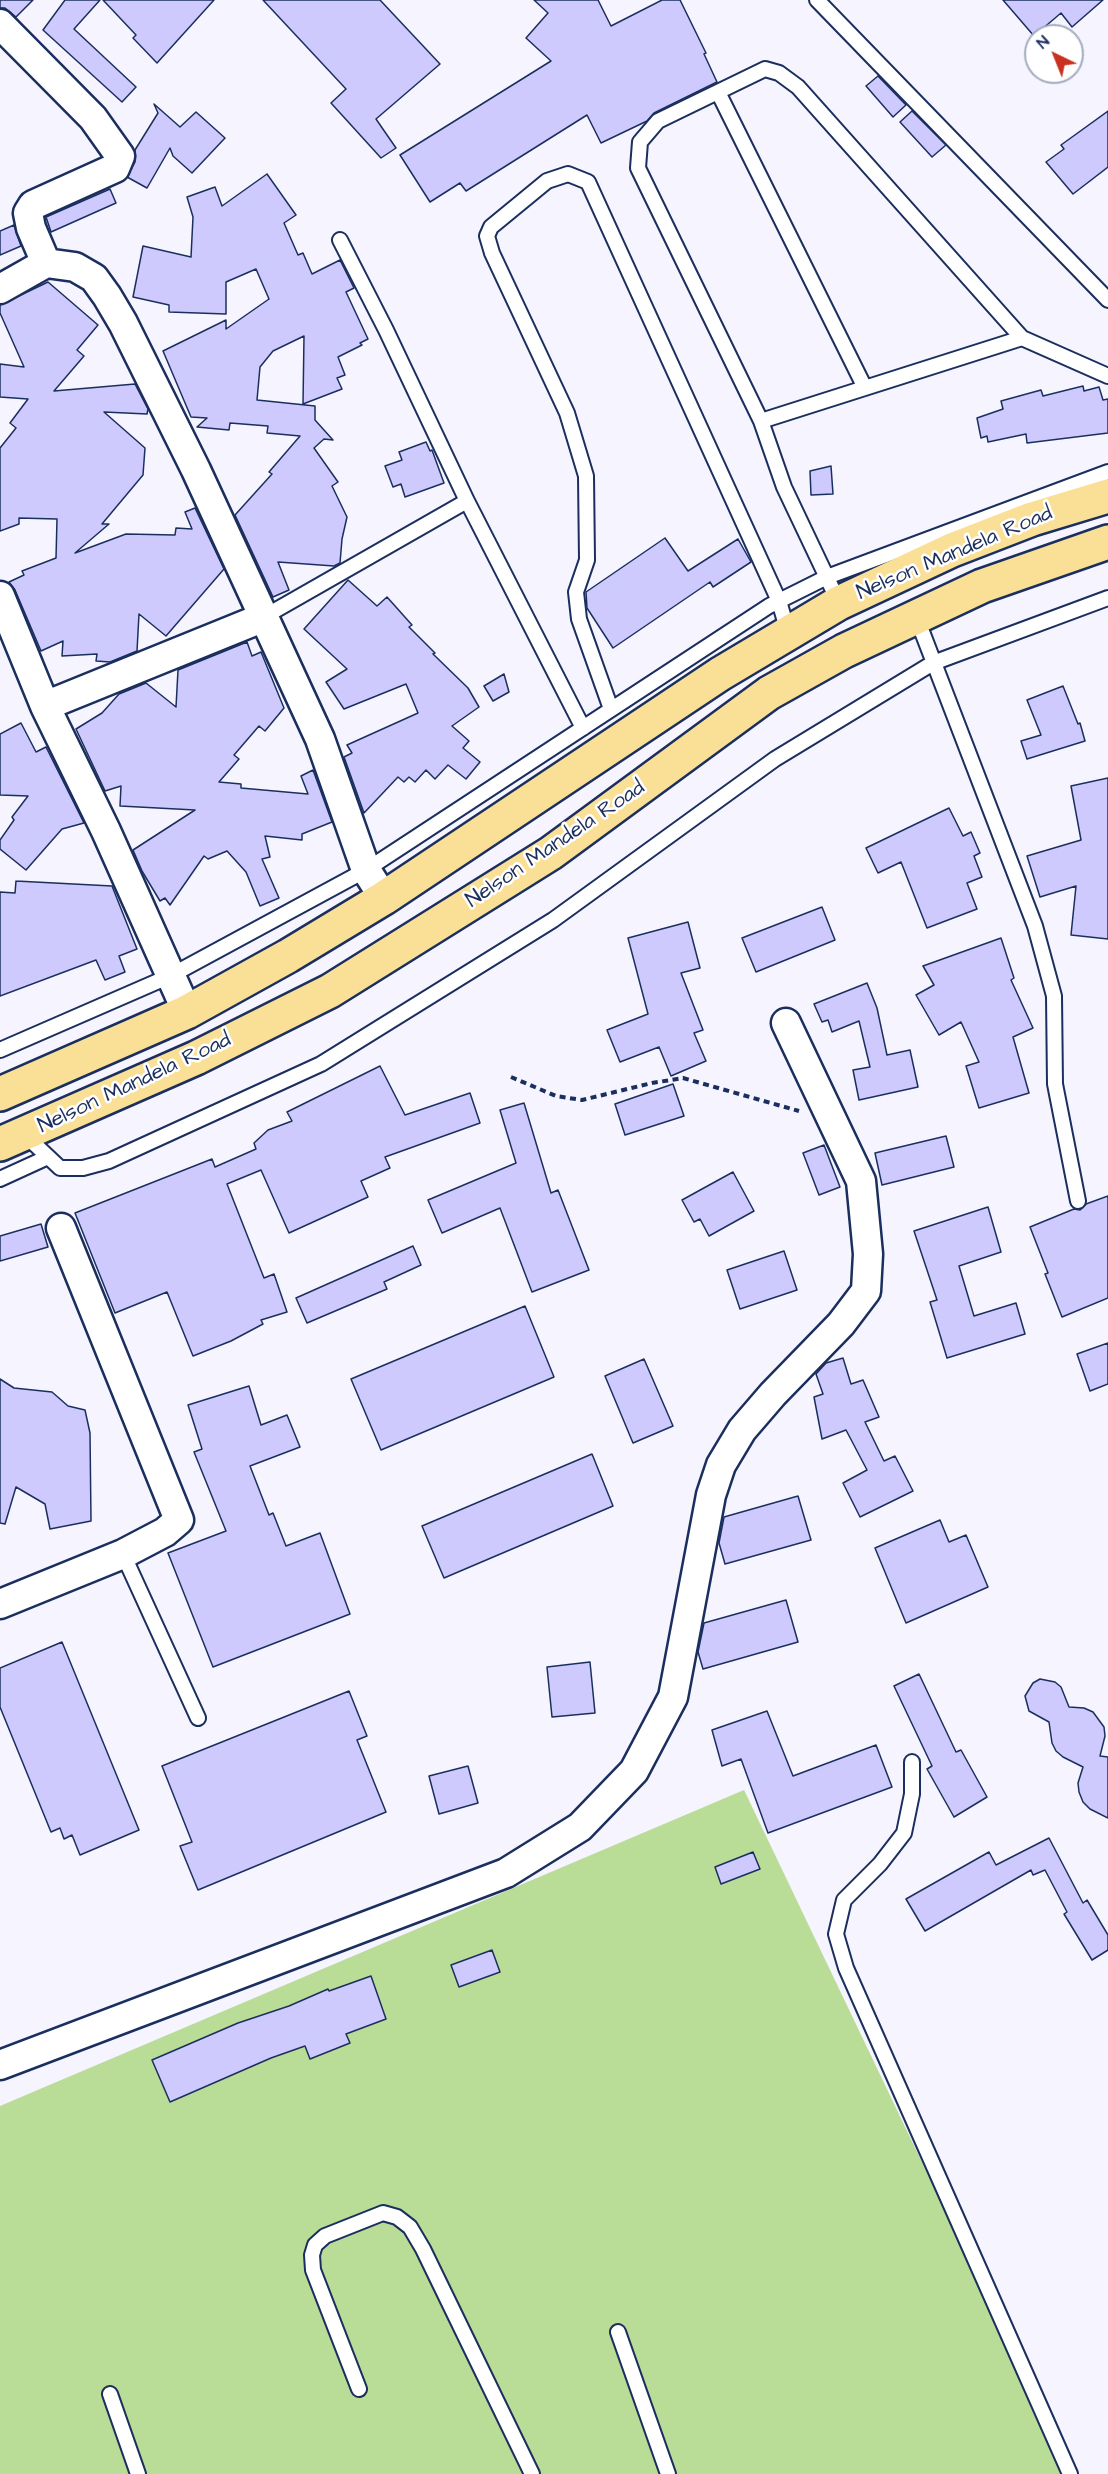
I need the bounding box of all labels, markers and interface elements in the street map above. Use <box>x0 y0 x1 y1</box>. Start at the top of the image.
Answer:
north arrow <box>1024 24 1084 84</box>
text: N <box>1032 31 1054 54</box>
street label: Nelson Mandela Road <box>853 501 1057 607</box>
street label: Nelson Mandela Road <box>462 775 650 915</box>
street label: Nelson Mandela Road <box>34 1028 236 1140</box>

